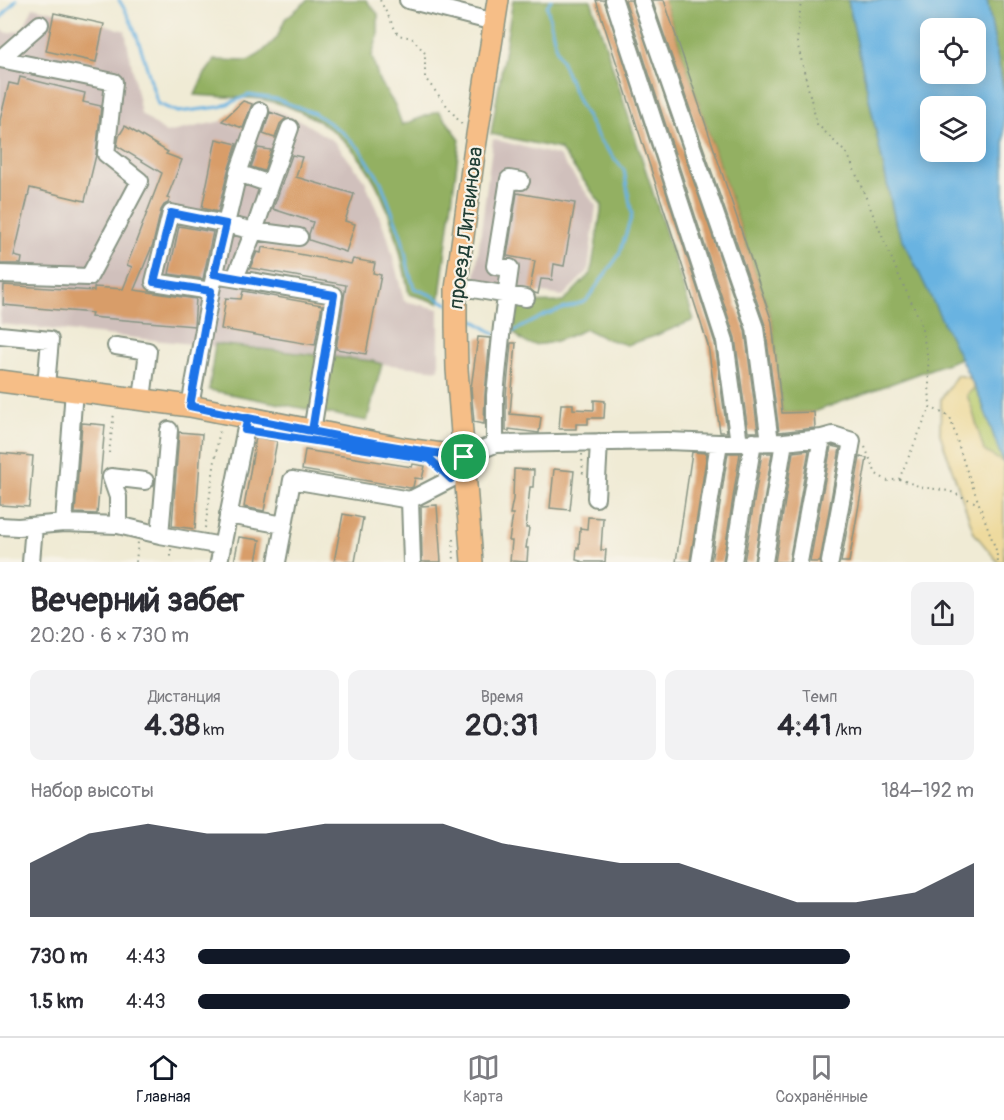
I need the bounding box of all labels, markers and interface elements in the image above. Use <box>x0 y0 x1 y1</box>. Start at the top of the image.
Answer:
map controls <box>920 18 986 162</box>
button: locate <box>920 18 986 84</box>
button: layers <box>920 96 986 162</box>
street label: проезд Литвинова <box>443 145 489 311</box>
pin <box>438 431 489 482</box>
icon: arrive <box>447 440 480 473</box>
text: Вечерний забег <box>30 580 244 621</box>
button: share <box>911 582 974 645</box>
text: 20:20 · 6 × 730 m <box>30 623 189 648</box>
text: Дистанция <box>148 687 221 707</box>
text: Время <box>481 687 523 707</box>
text: Темп <box>802 687 837 707</box>
text: 4.38 <box>144 707 200 744</box>
text: 20:31 <box>465 707 539 744</box>
text: 4:41 <box>777 707 832 744</box>
text: km <box>200 720 224 740</box>
text: /km <box>832 720 862 740</box>
text: Набор высоты <box>30 778 154 803</box>
text: 184–192 m <box>881 778 974 803</box>
text: 730 m <box>30 944 88 969</box>
text: 4:43 <box>126 944 166 969</box>
text: 1.5 km <box>30 989 83 1014</box>
text: 4:43 <box>126 989 166 1014</box>
tab: Главная <box>136 1051 191 1107</box>
tab: Карта <box>463 1051 503 1107</box>
tab: Сохранённые <box>775 1051 868 1107</box>

